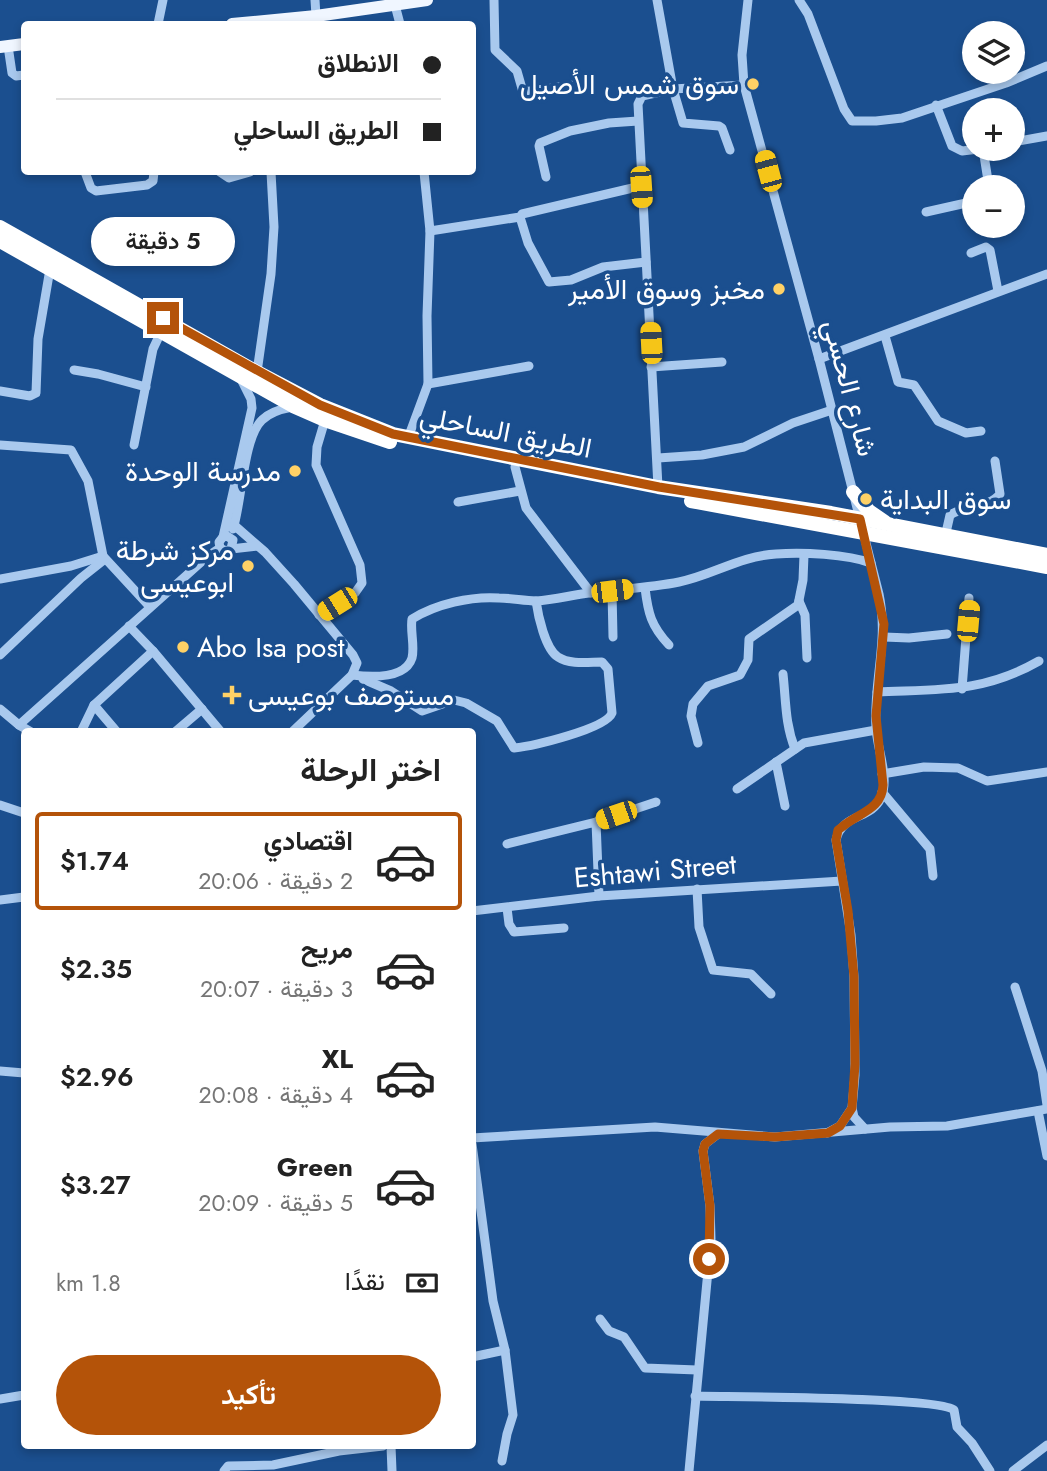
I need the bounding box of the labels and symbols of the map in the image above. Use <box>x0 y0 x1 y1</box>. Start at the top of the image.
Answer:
place label: سوق شمس الأصيل <box>520 64 739 105</box>
marker: سوق شمس الأصيل <box>745 76 761 92</box>
car <box>753 148 784 194</box>
car <box>630 165 653 209</box>
callout: 5 دقيقة <box>91 216 235 266</box>
place label: مخبز وسوق الأمير <box>567 269 765 310</box>
marker: مخبز وسوق الأمير <box>771 281 787 297</box>
route end <box>147 302 179 334</box>
street label: شارع الحسي <box>810 315 888 462</box>
car <box>640 321 663 365</box>
street label: الطريق الساحلي <box>416 395 595 471</box>
place label: مدرسة الوحدة <box>125 451 281 492</box>
marker: مدرسة الوحدة <box>287 463 303 479</box>
place label: سوق البداية <box>880 479 1011 520</box>
marker: سوق البداية <box>858 491 874 507</box>
place label: مركز شرطة ابوعيسى <box>116 530 234 603</box>
marker: مركز شرطة ابوعيسى <box>240 558 256 574</box>
car <box>590 578 635 604</box>
car <box>314 584 361 624</box>
car <box>956 599 981 643</box>
place label: Abo Isa post <box>197 627 345 668</box>
marker: Abo Isa post <box>175 639 191 655</box>
place label: مستوصف بوعيسى <box>248 675 454 716</box>
marker: مستوصف بوعيسى <box>222 685 242 705</box>
car <box>593 798 640 832</box>
street label: Eshtawi Street <box>572 843 738 899</box>
route start <box>693 1243 725 1275</box>

